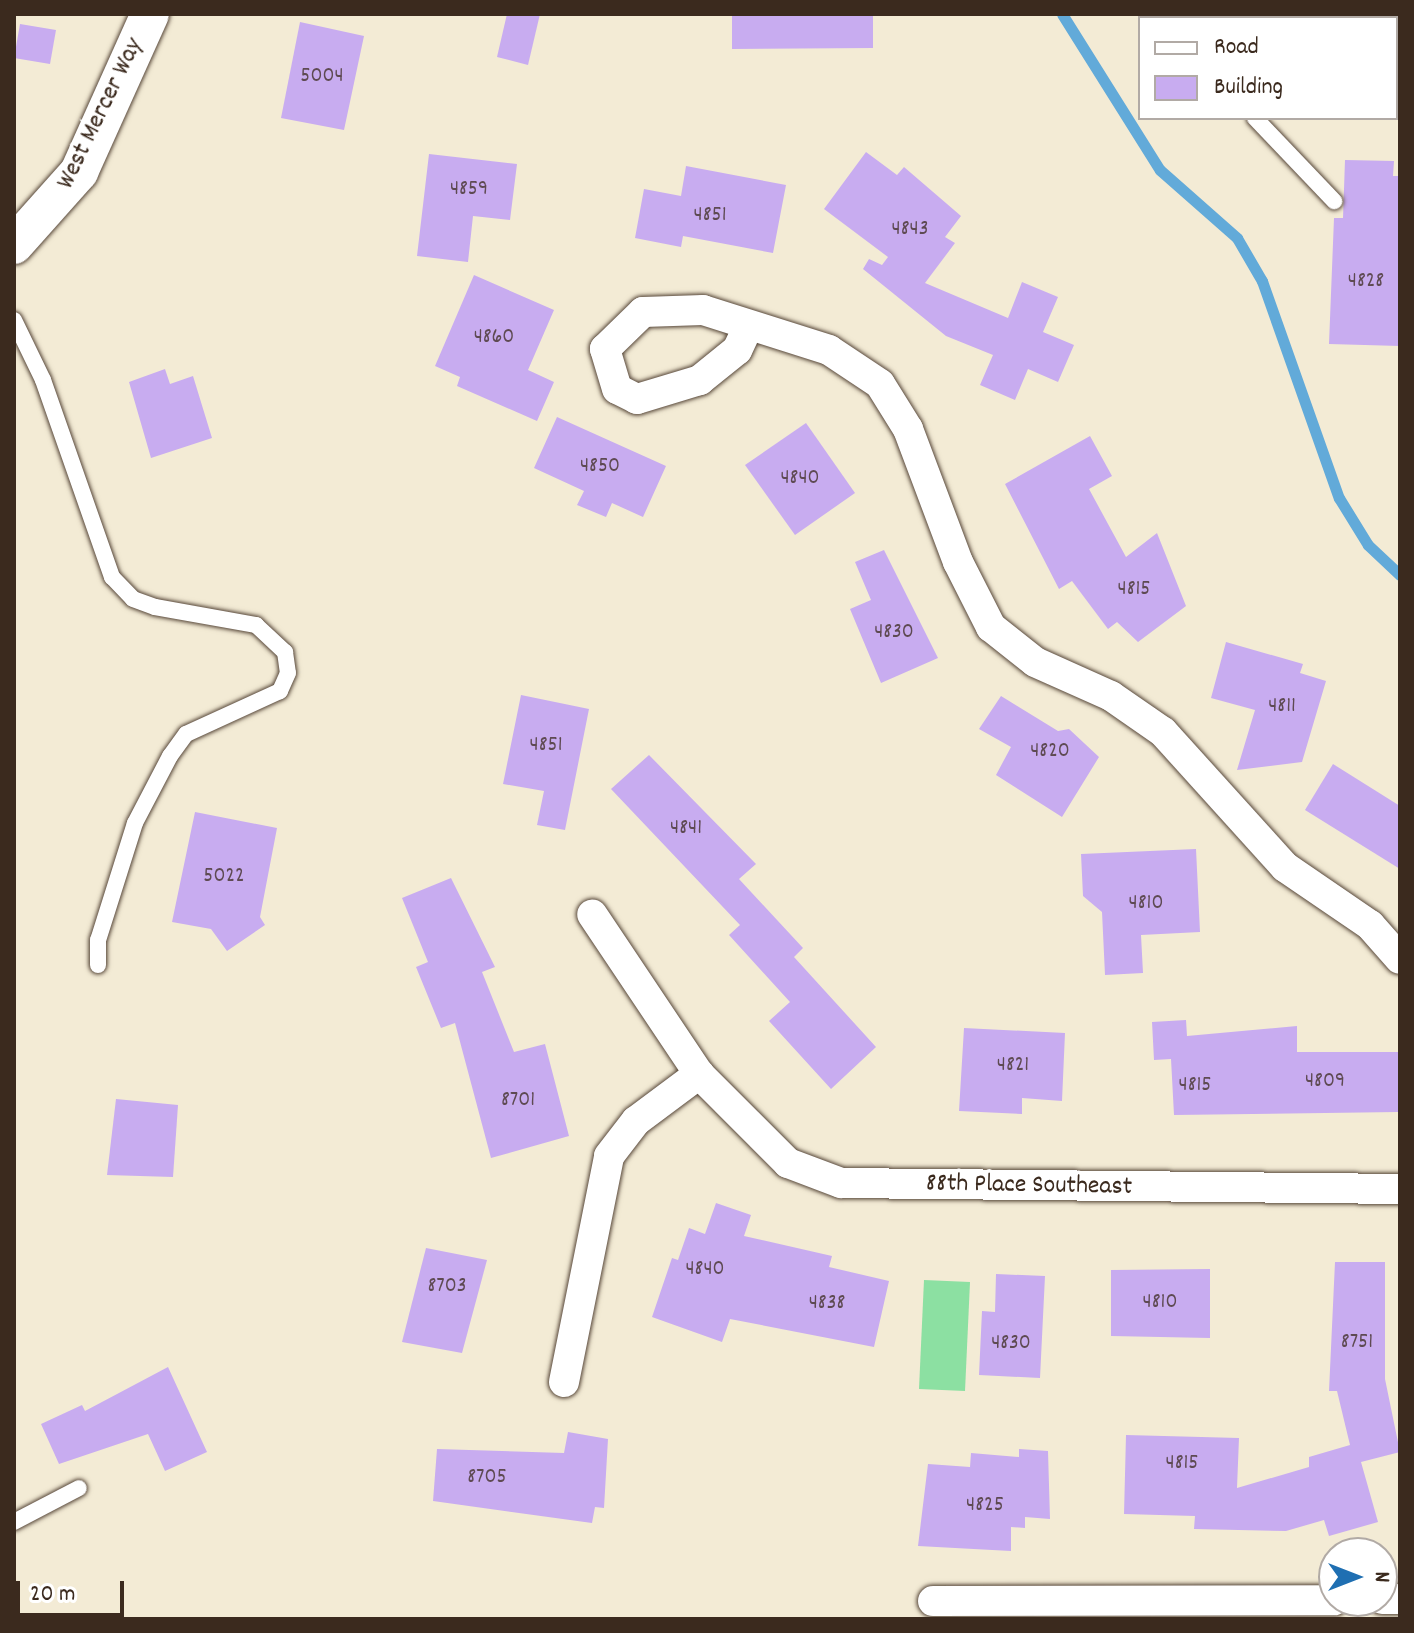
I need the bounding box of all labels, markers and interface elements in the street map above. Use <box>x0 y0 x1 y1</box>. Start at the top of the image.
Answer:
legend <box>1138 16 1398 120</box>
text: Road <box>1214 31 1259 65</box>
street label: West Mercer Way <box>51 33 151 195</box>
house number: 5004 <box>300 64 344 90</box>
text: Building <box>1214 71 1283 105</box>
house number: 4859 <box>450 177 488 203</box>
house number: 4851 <box>694 203 726 229</box>
house number: 4843 <box>892 217 928 243</box>
house number: 4828 <box>1348 269 1384 295</box>
house number: 4860 <box>474 325 514 351</box>
house number: 4850 <box>580 454 620 480</box>
house number: 4840 <box>780 466 820 492</box>
house number: 4815 <box>1118 577 1150 603</box>
house number: 4830 <box>874 620 914 646</box>
house number: 4811 <box>1268 694 1296 720</box>
house number: 4851 <box>530 733 562 759</box>
house number: 4820 <box>1030 739 1070 765</box>
house number: 4841 <box>670 816 702 842</box>
house number: 5022 <box>203 864 245 890</box>
house number: 4810 <box>1129 891 1163 917</box>
house number: 4821 <box>997 1053 1029 1079</box>
house number: 4809 <box>1305 1069 1345 1095</box>
house number: 4815 <box>1179 1073 1211 1099</box>
house number: 8701 <box>501 1088 535 1114</box>
street label: 88th Place Southeast <box>926 1169 1132 1203</box>
house number: 4840 <box>685 1257 725 1283</box>
house number: 8703 <box>427 1274 467 1300</box>
house number: 4810 <box>1143 1290 1177 1316</box>
house number: 4838 <box>809 1291 845 1317</box>
house number: 8751 <box>1341 1330 1373 1356</box>
house number: 4830 <box>991 1331 1031 1357</box>
house number: 4815 <box>1166 1451 1198 1477</box>
house number: 8705 <box>467 1465 507 1491</box>
house number: 4825 <box>966 1493 1004 1519</box>
north arrow <box>1318 1537 1398 1617</box>
scale bar <box>20 1565 128 1615</box>
text: N <box>1365 1572 1396 1582</box>
text: 20 m <box>30 1578 76 1612</box>

